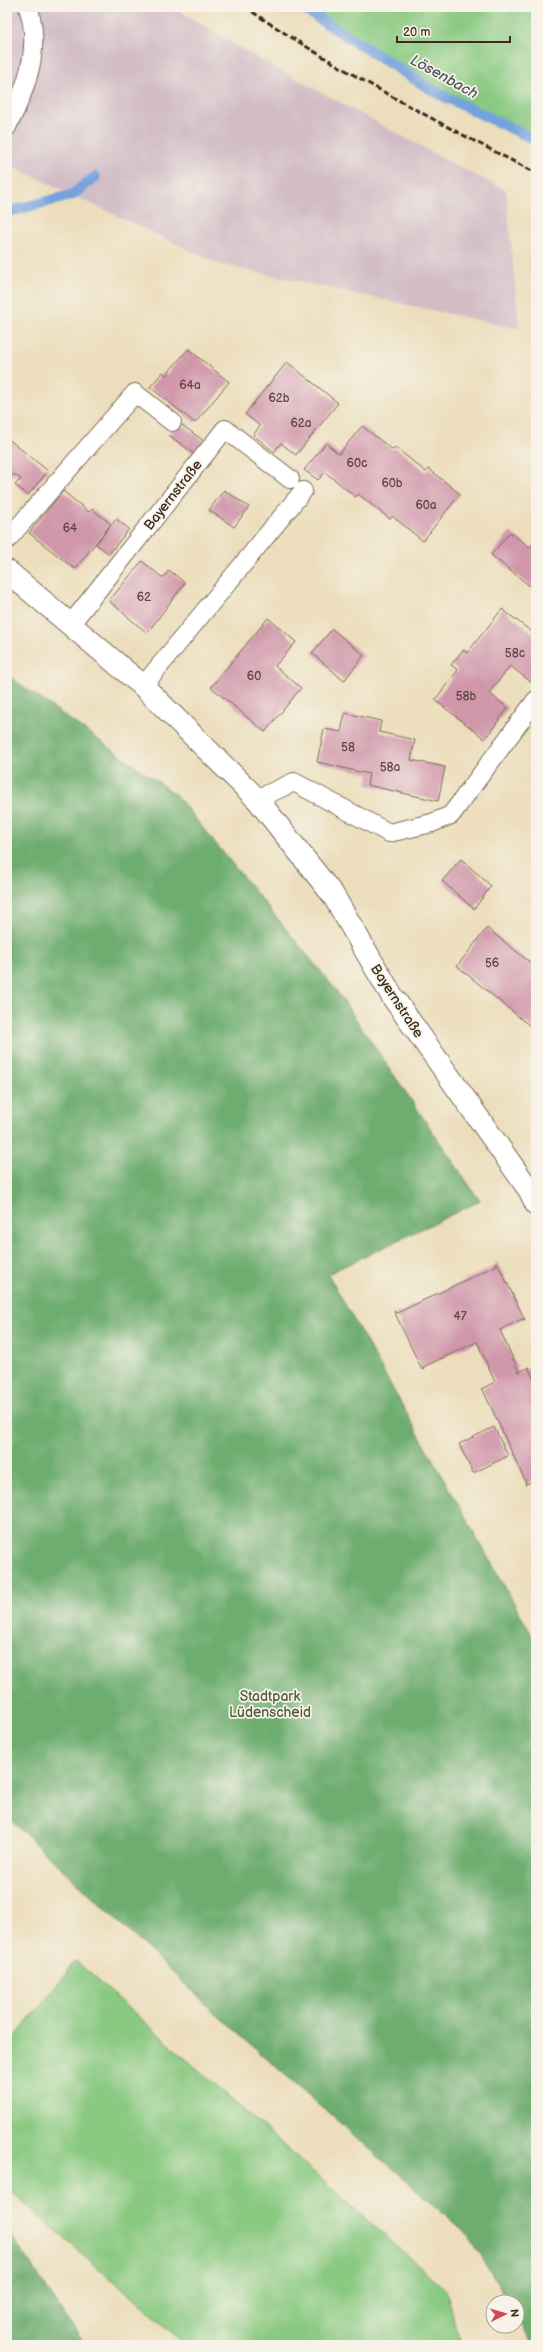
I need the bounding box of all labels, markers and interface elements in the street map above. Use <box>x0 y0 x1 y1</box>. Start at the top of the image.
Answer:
scale bar <box>397 18 510 44</box>
text: 20 m <box>403 25 430 40</box>
water label: Lösenbach <box>407 51 481 103</box>
house number: 64a <box>179 378 201 393</box>
house number: 62b <box>268 391 290 406</box>
house number: 62a <box>290 416 312 431</box>
house number: 60c <box>347 456 367 471</box>
street label: Bayernstraße <box>140 457 206 533</box>
house number: 60b <box>381 476 403 491</box>
house number: 60a <box>415 498 437 513</box>
house number: 64 <box>63 521 78 536</box>
house number: 62 <box>137 590 151 605</box>
house number: 58c <box>505 646 525 661</box>
house number: 60 <box>247 669 261 684</box>
house number: 58b <box>456 689 477 704</box>
house number: 58 <box>341 740 355 755</box>
house number: 58a <box>380 760 401 775</box>
house number: 56 <box>485 956 499 971</box>
street label: Bayernstraße <box>367 961 427 1041</box>
house number: 47 <box>453 1309 467 1324</box>
park label: Stadtpark Lüdenscheid <box>229 1688 311 1721</box>
north arrow <box>485 2294 525 2334</box>
text: N <box>508 2308 521 2318</box>

